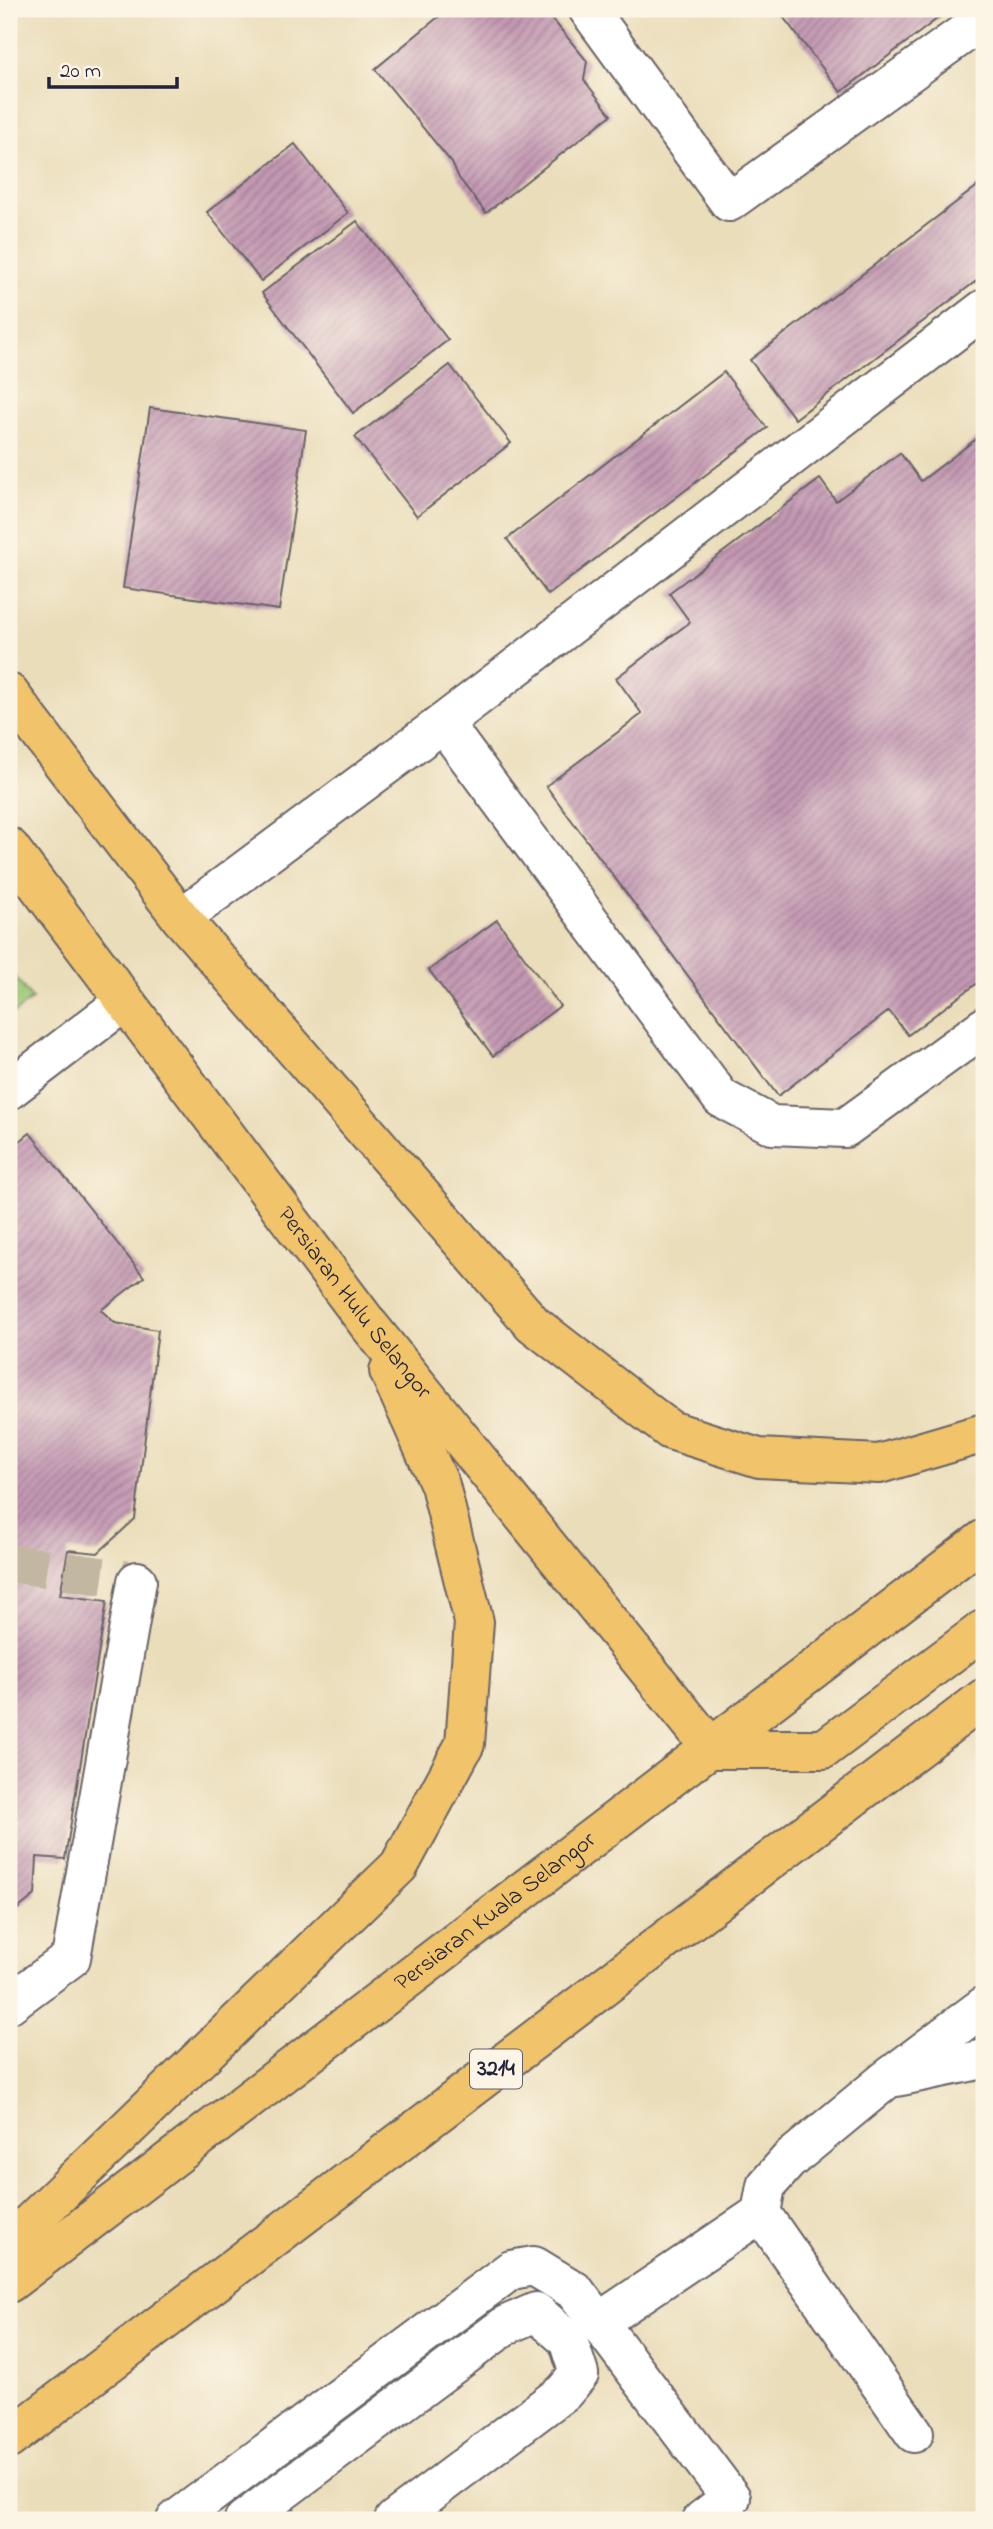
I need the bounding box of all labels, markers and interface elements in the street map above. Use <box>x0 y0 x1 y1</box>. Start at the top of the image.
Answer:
scale bar <box>49 46 177 90</box>
text: 20 m <box>60 57 101 87</box>
street label: Persiaran Hulu Selangor <box>268 1199 440 1408</box>
street label: Persiaran Kuala Selangor <box>387 1823 604 2000</box>
road number: 3214 <box>470 2050 522 2088</box>

